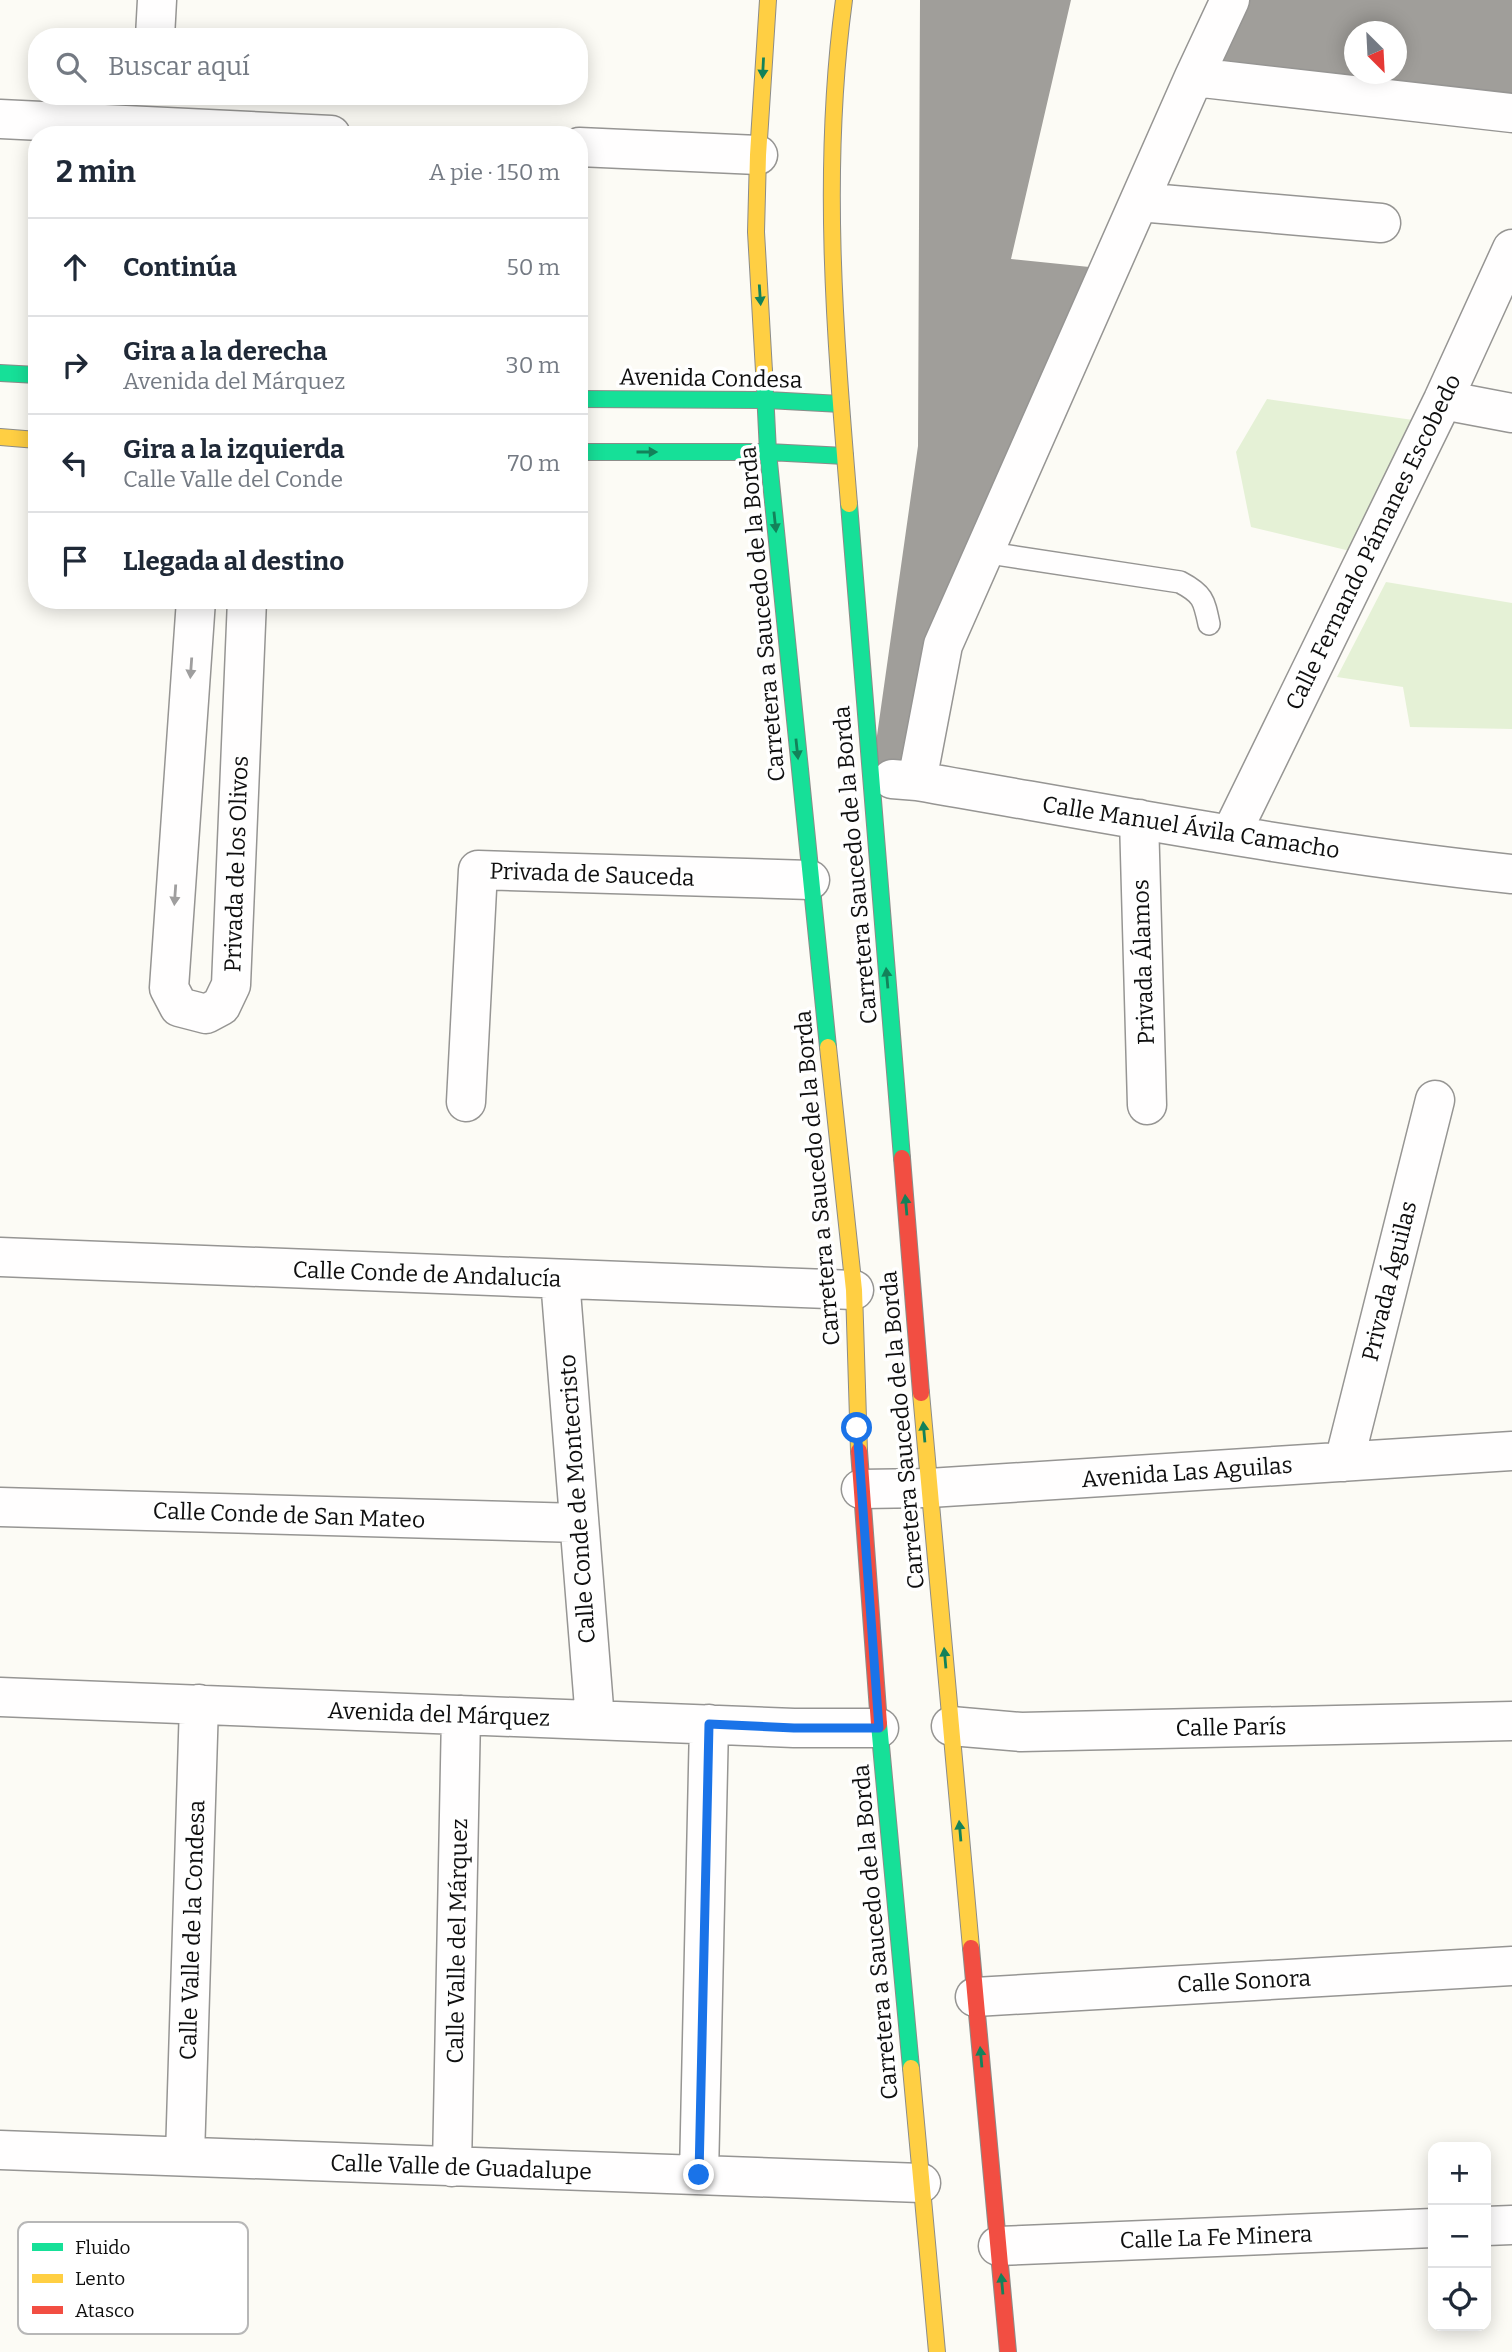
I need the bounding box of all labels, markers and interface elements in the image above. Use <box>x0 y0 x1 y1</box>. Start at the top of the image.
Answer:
north arrow <box>1344 21 1407 84</box>
search box <box>28 28 588 105</box>
icon: search <box>52 48 90 86</box>
text: Buscar aquí <box>108 51 250 82</box>
one-way arrow <box>757 57 768 79</box>
text: 2 min <box>56 154 136 190</box>
text: A pie · 150 m <box>429 158 560 186</box>
icon: ahead <box>56 248 94 286</box>
text: Continúa <box>123 252 237 283</box>
text: 50 m <box>506 253 560 281</box>
one-way arrow <box>755 284 766 306</box>
text: Gira a la derecha <box>123 336 327 367</box>
icon: right <box>56 346 94 384</box>
text: 30 m <box>506 351 560 379</box>
street label: Avenida Condesa <box>619 362 803 394</box>
text: Avenida del Márquez <box>123 367 345 395</box>
street label: Calle Fernando Pámanes Escobedo <box>1279 370 1467 714</box>
text: Gira a la izquierda <box>123 434 345 465</box>
icon: left <box>56 444 94 482</box>
street label: Carretera a Saucedo de la Borda <box>733 445 791 783</box>
one-way arrow <box>637 446 659 458</box>
text: 70 m <box>508 449 560 477</box>
text: Calle Valle del Conde <box>123 465 343 493</box>
one-way arrow <box>770 511 781 533</box>
icon: arrive <box>56 542 94 580</box>
text: Llegada al destino <box>123 546 344 577</box>
one-way arrow <box>185 658 196 680</box>
street label: Carretera Saucedo de la Borda <box>827 704 883 1025</box>
one-way arrow <box>792 738 803 760</box>
street label: Privada de los Olivos <box>218 755 254 973</box>
street label: Calle Manuel Ávila Camacho <box>1040 790 1342 864</box>
street label: Privada de Sauceda <box>489 856 696 892</box>
street label: Privada Álamos <box>1126 879 1160 1045</box>
one-way arrow <box>169 884 180 906</box>
one-way arrow <box>881 967 892 989</box>
street label: Carretera a Saucedo de la Borda <box>788 1009 846 1347</box>
one-way arrow <box>900 1194 911 1216</box>
street label: Privada Águilas <box>1356 1198 1422 1364</box>
street label: Calle Conde de Andalucía <box>292 1255 562 1293</box>
street label: Carretera Saucedo de la Borda <box>874 1269 930 1590</box>
street label: Calle Conde de Montecristo <box>553 1353 601 1645</box>
route start <box>841 1412 872 1443</box>
one-way arrow <box>918 1420 929 1442</box>
street label: Avenida Las Aguilas <box>1081 1451 1293 1493</box>
street label: Calle Conde de San Mateo <box>152 1496 426 1534</box>
one-way arrow <box>939 1647 950 1669</box>
street label: Avenida del Márquez <box>327 1696 551 1732</box>
street label: Calle París <box>1175 1712 1287 1742</box>
street label: Carretera a Saucedo de la Borda <box>846 1763 904 2101</box>
street label: Calle Valle de la Condesa <box>173 1799 211 2061</box>
street label: Calle Valle del Márquez <box>441 1818 473 2064</box>
one-way arrow <box>954 1820 965 1842</box>
street label: Calle Sonora <box>1176 1963 1312 1998</box>
one-way arrow <box>975 2046 986 2068</box>
map controls <box>1428 2142 1491 2331</box>
button: + <box>1428 2142 1491 2205</box>
street label: Calle Valle de Guadalupe <box>330 2148 592 2186</box>
route end <box>683 2159 714 2190</box>
button: − <box>1428 2205 1491 2268</box>
street label: Calle La Fe Minera <box>1119 2220 1313 2254</box>
legend <box>18 2222 248 2334</box>
text: Fluido <box>75 2236 131 2259</box>
text: Lento <box>75 2267 125 2290</box>
button: locate <box>1428 2268 1491 2331</box>
one-way arrow <box>996 2273 1007 2295</box>
text: Atasco <box>75 2299 134 2322</box>

